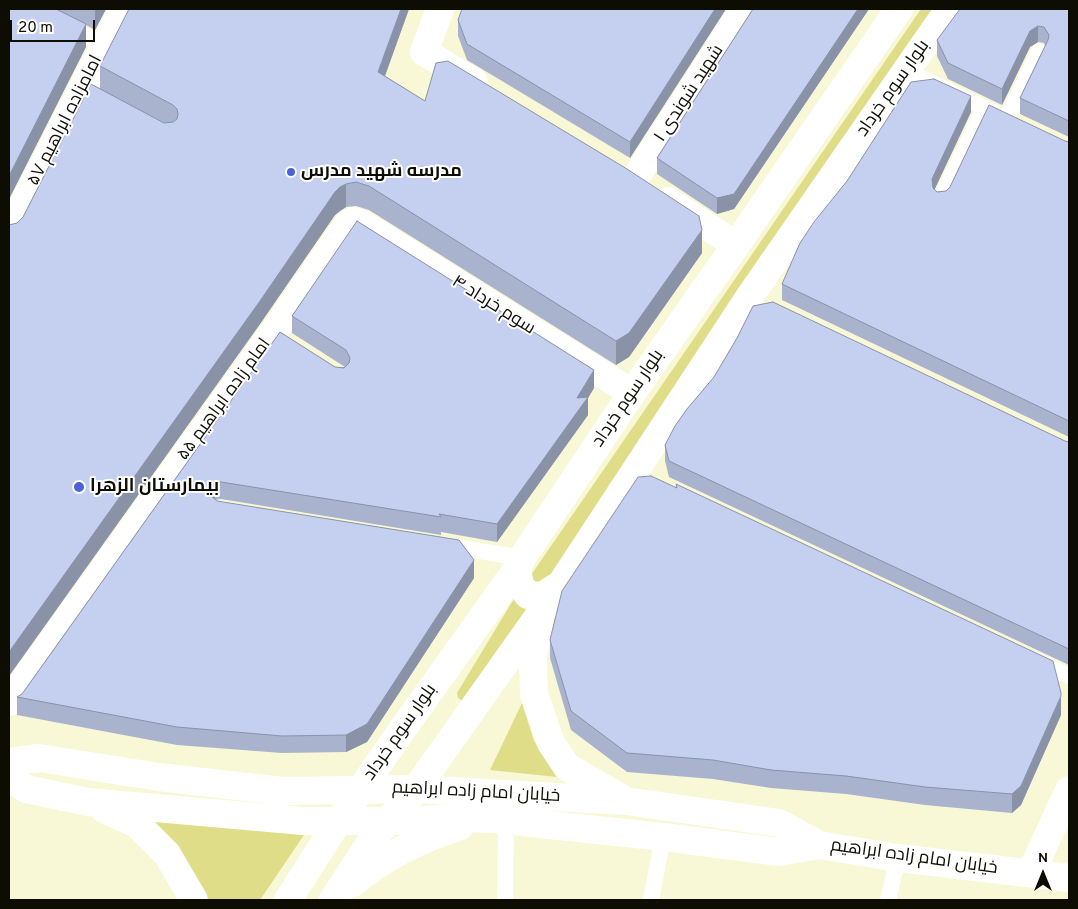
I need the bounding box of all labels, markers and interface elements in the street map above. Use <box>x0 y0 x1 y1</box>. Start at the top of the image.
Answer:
scale bar <box>12 10 98 42</box>
text: 20 m <box>18 19 53 38</box>
street label: بلوار سوم خرداد <box>853 37 935 141</box>
street label: شهید شوندی ۱ <box>651 41 729 147</box>
street label: امامزاده ابراهیم ۵۷ <box>24 52 108 190</box>
place label: مدرسه شهید مدرس <box>301 161 462 183</box>
marker: مدرسه شهید مدرس <box>285 166 297 178</box>
street label: سوم خرداد ۴ <box>447 272 539 340</box>
street label: امام زاده ابراهیم ۵۵ <box>174 335 276 465</box>
street label: بلوار سوم خرداد <box>588 346 670 452</box>
place label: بیمارستان الزهرا <box>90 476 219 498</box>
marker: بیمارستان الزهرا <box>72 480 86 494</box>
street label: بلوار سوم خرداد <box>360 681 442 785</box>
street label: خیابان امام زاده ابراهیم <box>391 778 561 808</box>
street label: خیابان امام زاده ابراهیم <box>829 836 999 880</box>
north arrow <box>1018 849 1068 899</box>
text: N <box>1038 850 1048 867</box>

